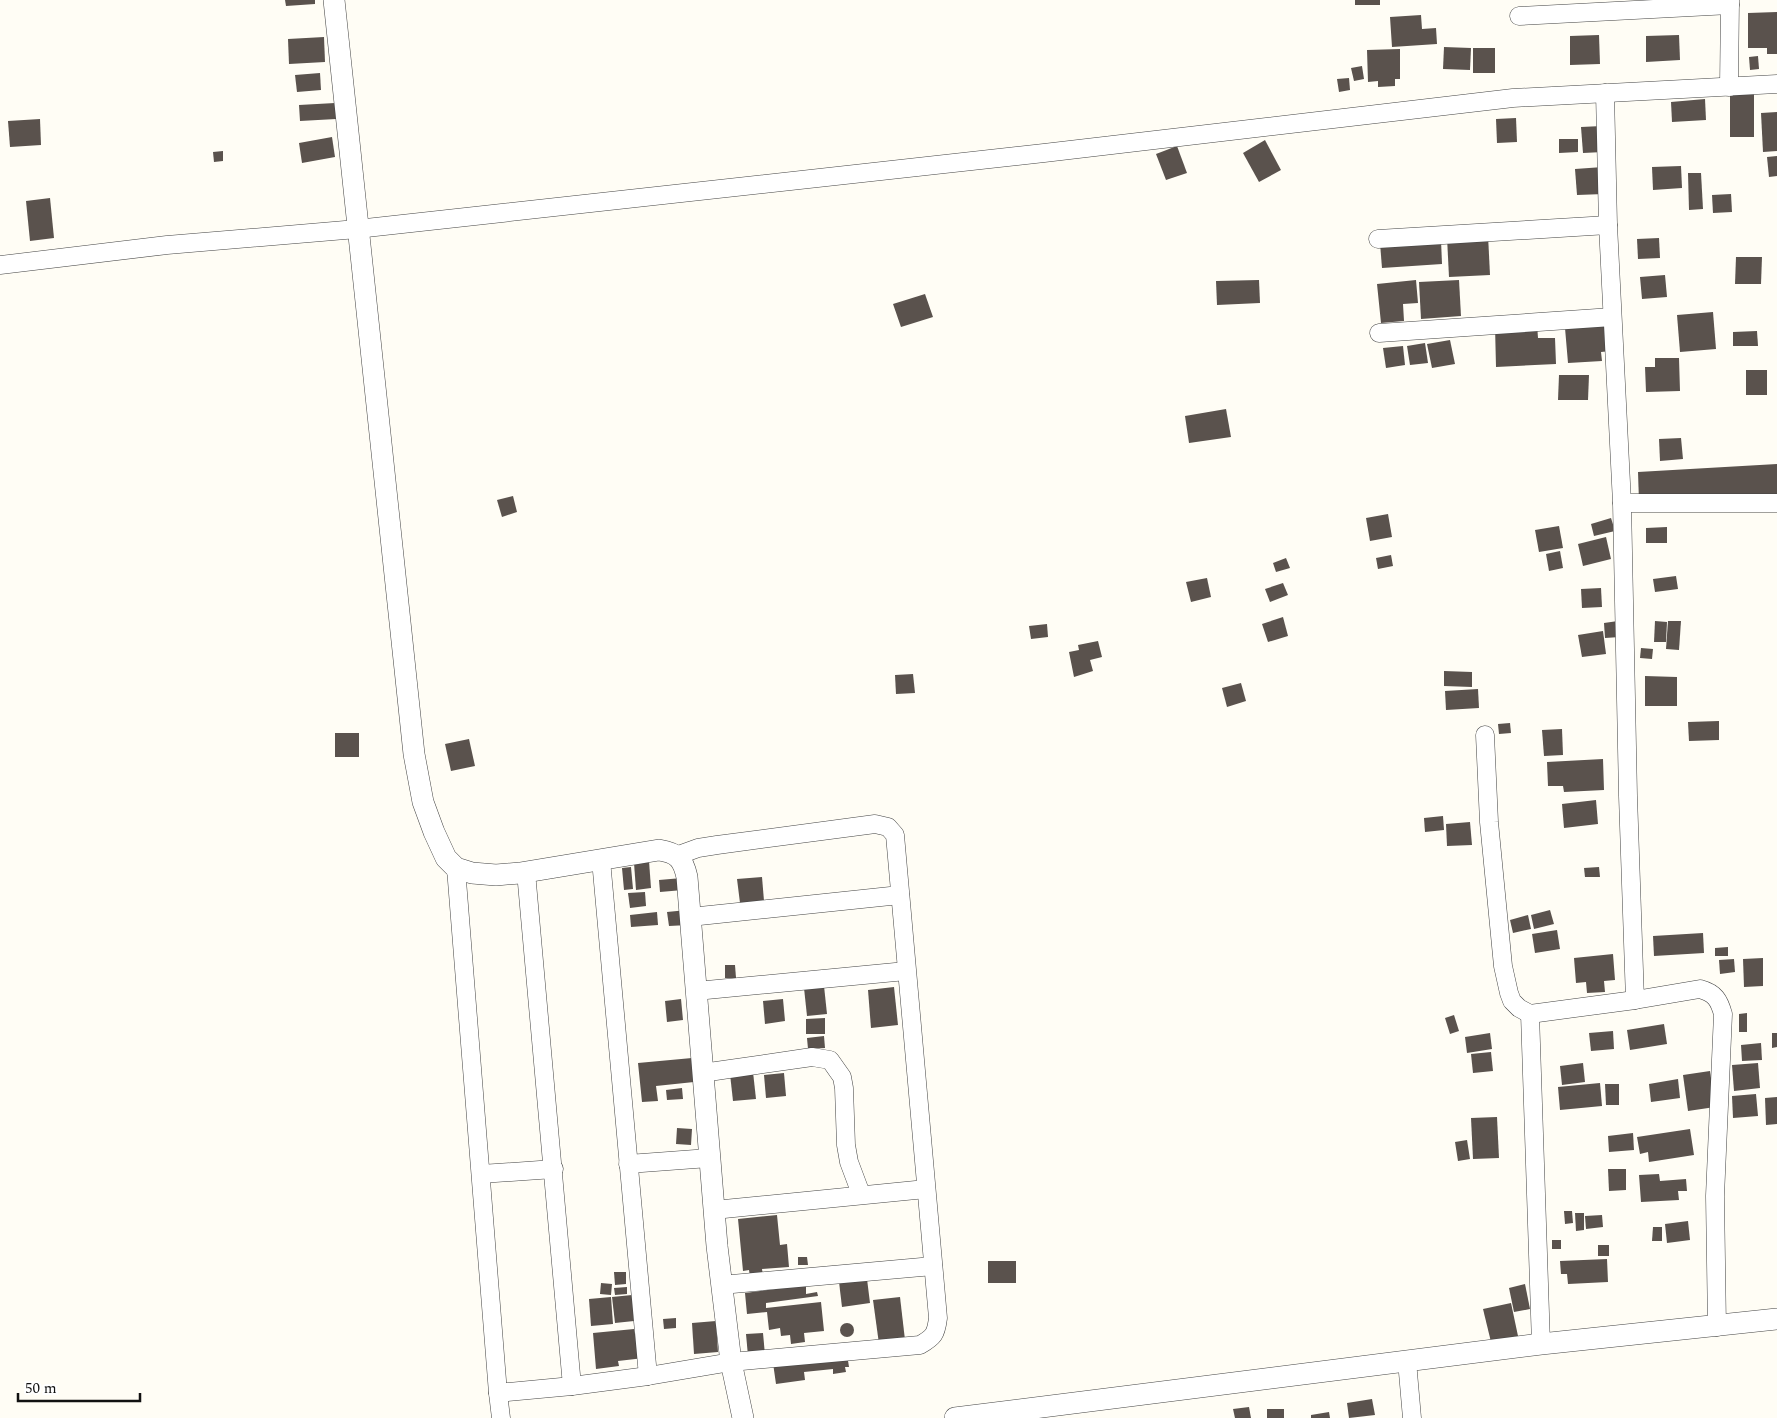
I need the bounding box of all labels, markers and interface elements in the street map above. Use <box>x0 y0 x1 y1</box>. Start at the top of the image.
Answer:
scale bar <box>18 1370 140 1402</box>
text: 50 m <box>25 1377 57 1400</box>

